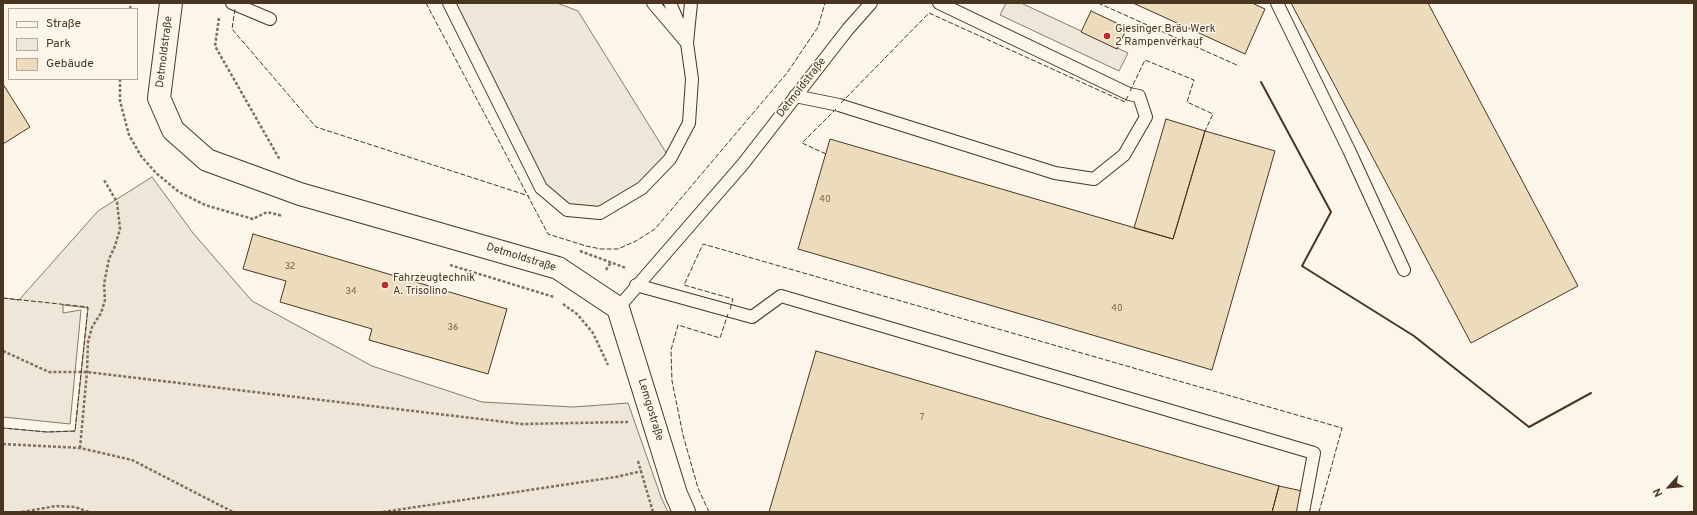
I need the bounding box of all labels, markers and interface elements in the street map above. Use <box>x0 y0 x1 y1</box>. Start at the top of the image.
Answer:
legend <box>8 8 138 80</box>
street label: Detmoldstraße <box>154 15 176 89</box>
text: Straße <box>46 16 81 32</box>
place label: Giesinger Bräu Werk 2 Rampenverkauf <box>1115 23 1215 49</box>
marker: Giesinger Bräu Werk 2 Rampenverkauf <box>1102 31 1112 41</box>
text: Park <box>46 36 71 52</box>
street label: Detmoldstraße <box>775 55 829 121</box>
text: Gebäude <box>46 56 94 72</box>
house number: 40 <box>819 195 831 205</box>
street label: Detmoldstraße <box>485 241 557 275</box>
house number: 32 <box>285 262 295 272</box>
place label: Fahrzeugtechnik A. Trisolino <box>393 272 475 298</box>
marker: Fahrzeugtechnik A. Trisolino <box>380 280 390 290</box>
house number: 34 <box>345 287 357 297</box>
house number: 40 <box>1111 304 1123 314</box>
house number: 36 <box>448 323 458 333</box>
street label: Lemgostraße <box>634 377 666 443</box>
house number: 7 <box>920 413 924 423</box>
north arrow <box>1649 467 1689 507</box>
text: N <box>1650 486 1666 499</box>

